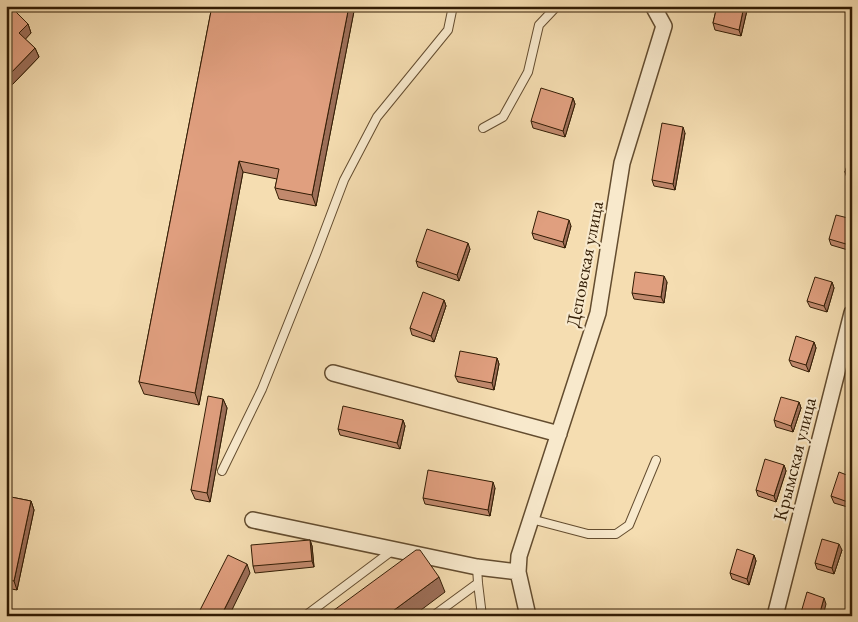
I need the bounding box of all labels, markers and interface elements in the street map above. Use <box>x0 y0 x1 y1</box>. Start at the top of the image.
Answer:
street label: Деповская улица <box>560 198 609 329</box>
street label: Крымская улица <box>767 394 822 523</box>

